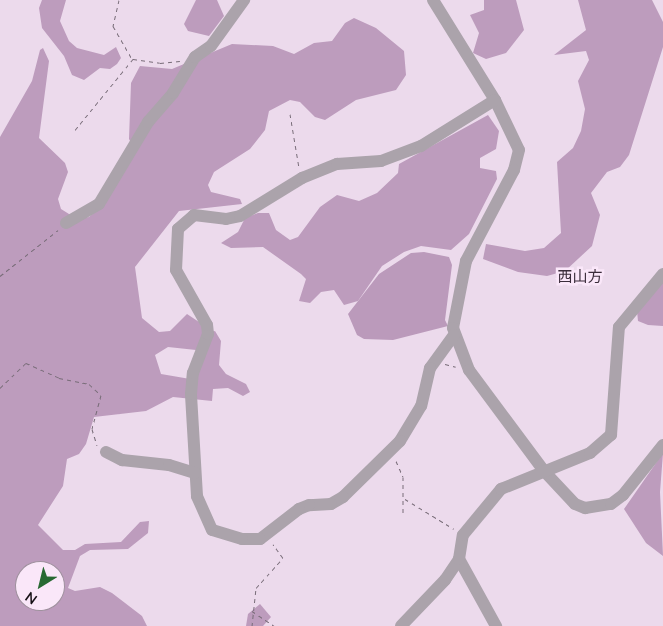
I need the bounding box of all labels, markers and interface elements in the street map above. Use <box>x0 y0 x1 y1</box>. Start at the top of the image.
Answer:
district label: 西山方 <box>558 269 602 287</box>
north arrow <box>15 561 65 611</box>
text: N <box>22 587 41 609</box>

